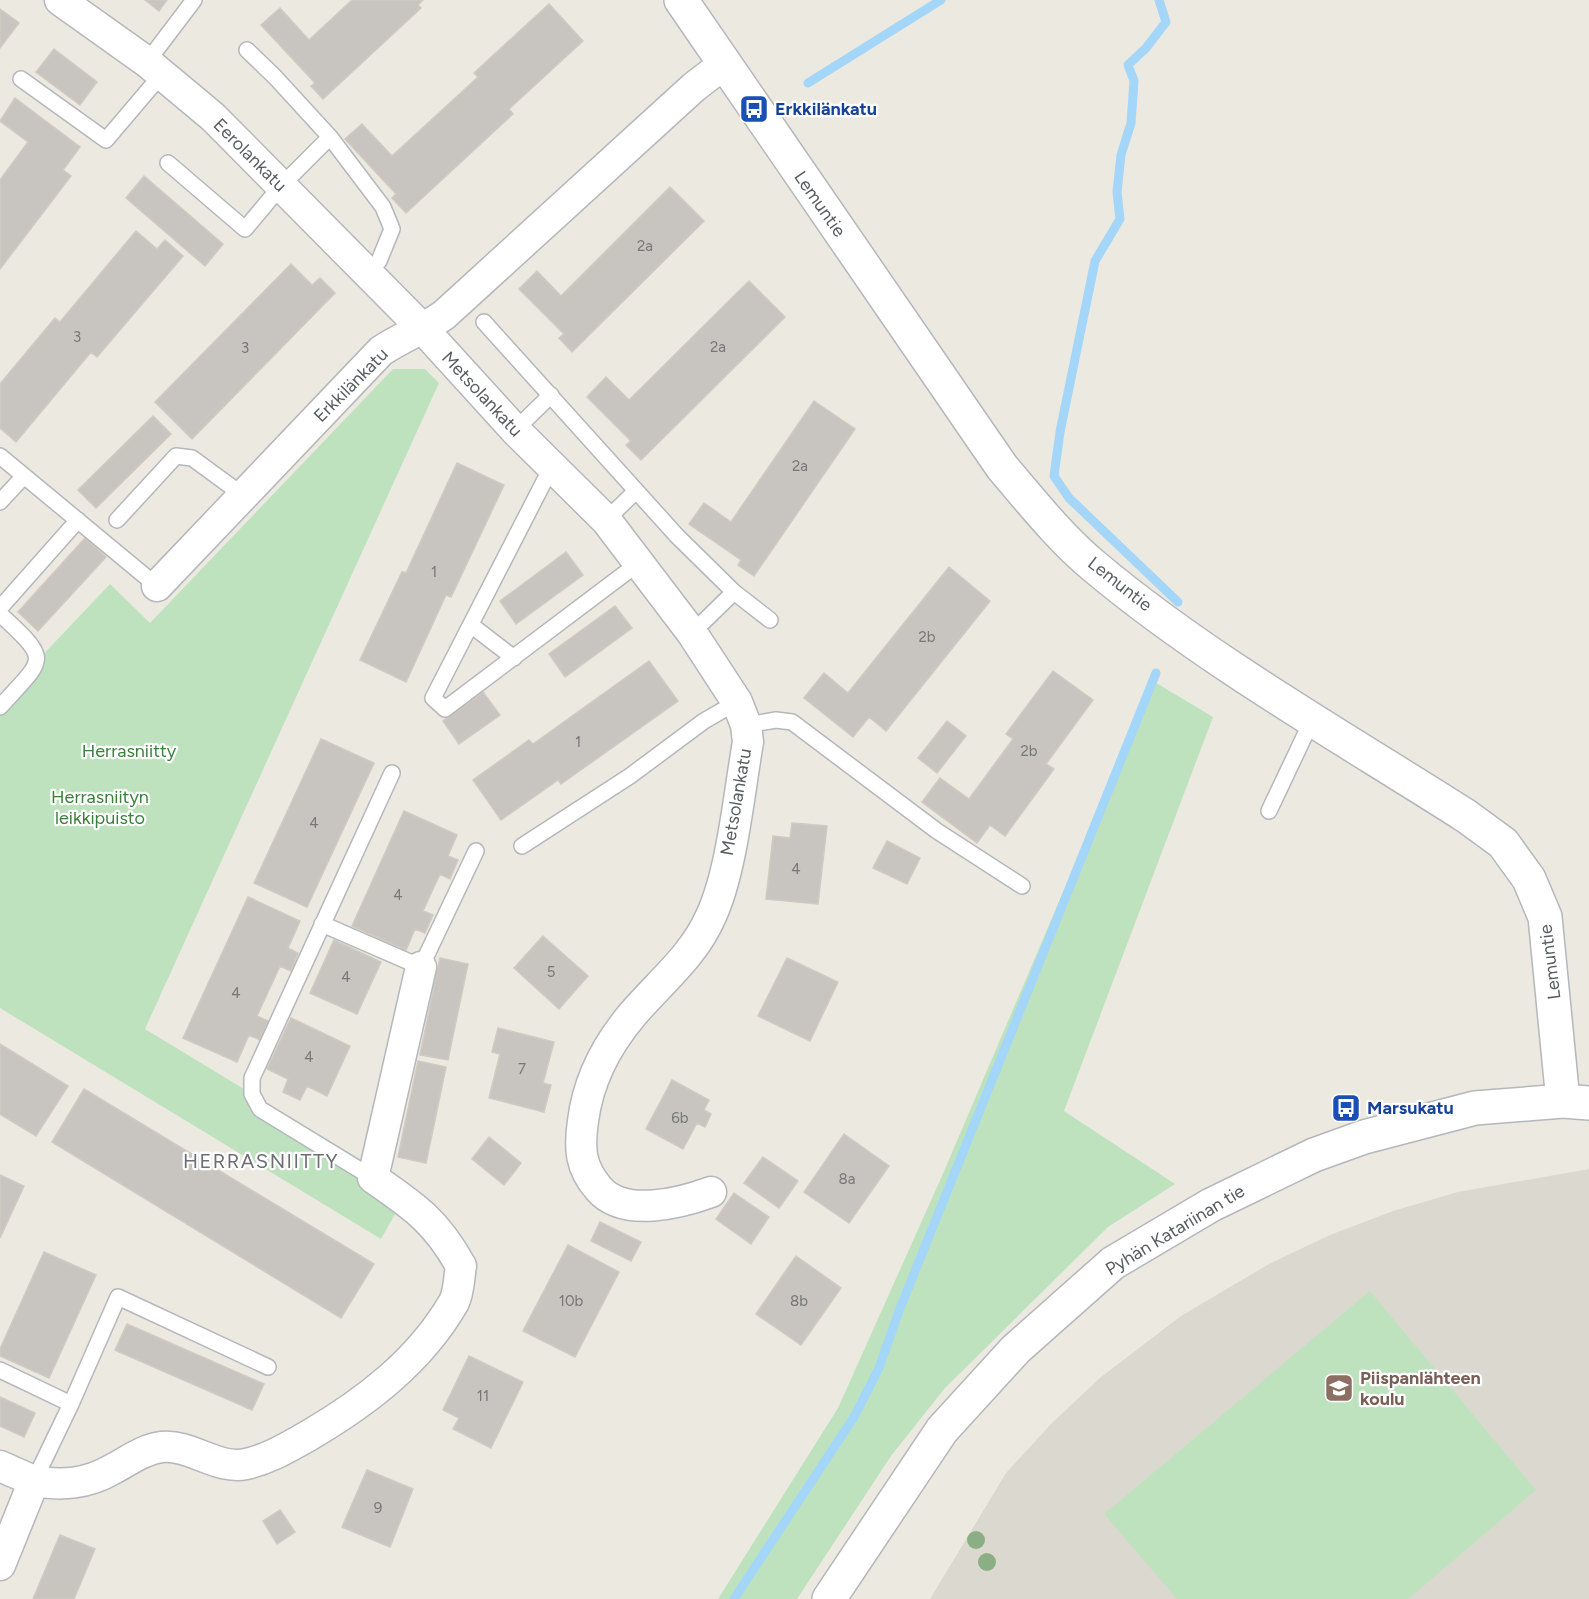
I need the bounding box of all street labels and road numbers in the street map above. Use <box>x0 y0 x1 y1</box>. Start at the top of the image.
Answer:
street label: Eerolankatu <box>209 114 291 196</box>
street label: Lemuntie <box>789 167 851 241</box>
street label: Erkkilänkatu <box>309 343 393 427</box>
street label: Metsolankatu <box>437 347 527 441</box>
street label: Lemuntie <box>1084 552 1157 616</box>
street label: Metsolankatu <box>716 747 756 857</box>
street label: Lemuntie <box>1534 923 1566 1001</box>
street label: Pyhän Katariinan tie <box>1101 1180 1249 1280</box>

